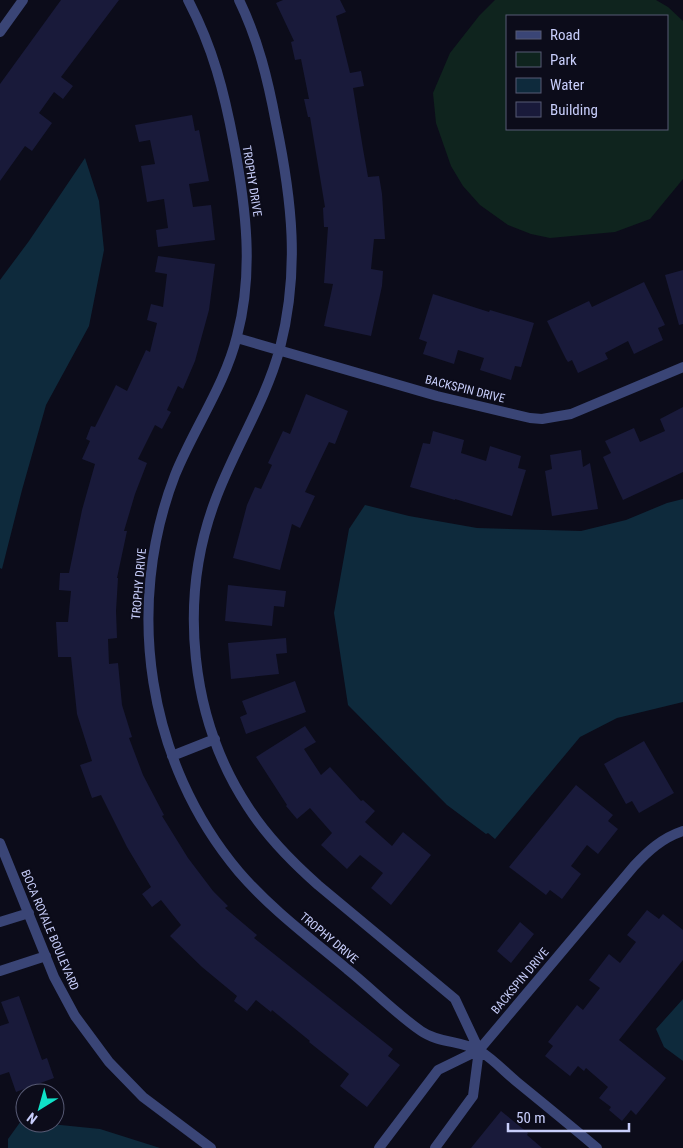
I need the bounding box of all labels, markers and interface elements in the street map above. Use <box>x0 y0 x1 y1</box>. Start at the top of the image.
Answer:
legend <box>506 15 668 130</box>
text: Road <box>550 26 580 44</box>
text: Park <box>550 51 577 69</box>
text: Water <box>550 76 585 94</box>
text: Building <box>550 101 598 119</box>
street label: TROPHY DRIVE <box>239 144 265 218</box>
street label: BACKSPIN DRIVE <box>424 372 506 406</box>
street label: TROPHY DRIVE <box>129 548 149 620</box>
street label: BOCA ROYALE BOULEVARD <box>18 868 82 992</box>
street label: TROPHY DRIVE <box>297 910 361 966</box>
street label: BACKSPIN DRIVE <box>488 945 552 1017</box>
north arrow <box>15 1083 65 1133</box>
scale bar <box>508 1100 629 1132</box>
text: N <box>24 1109 40 1127</box>
text: 50 m <box>516 1109 546 1127</box>

